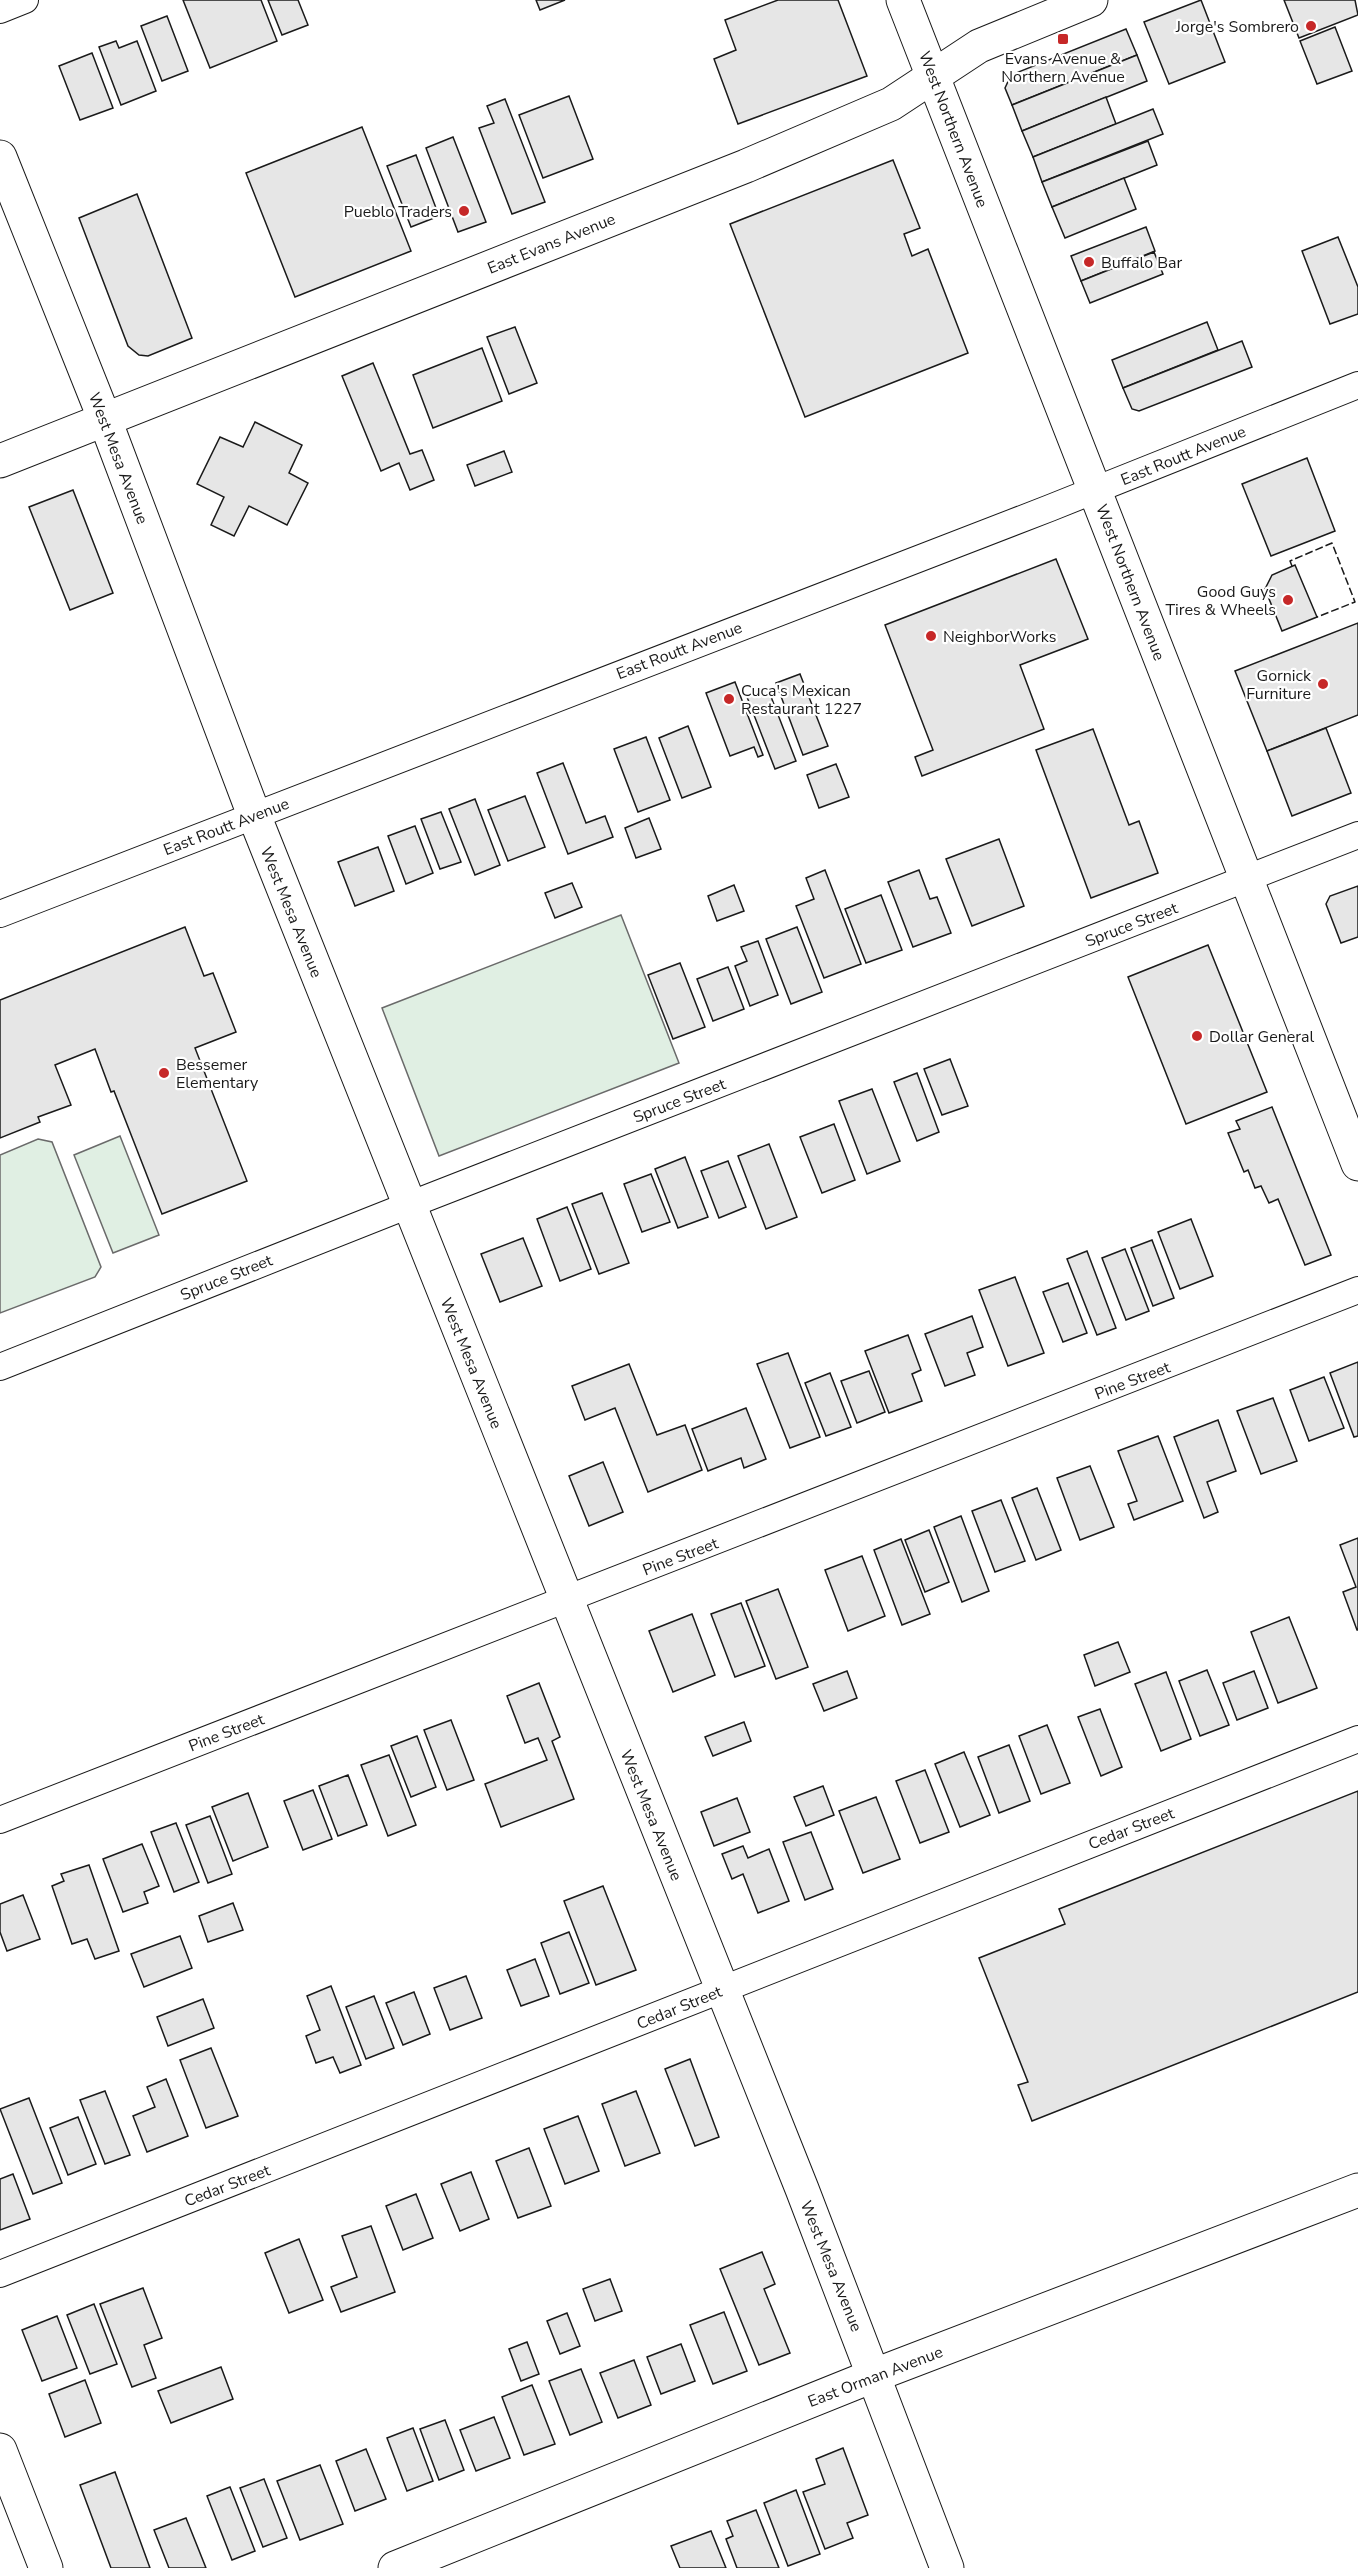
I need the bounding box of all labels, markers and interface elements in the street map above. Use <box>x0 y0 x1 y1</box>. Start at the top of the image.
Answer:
place label: Jorge's Sombrero <box>1175 16 1299 38</box>
marker: Jorge's Sombrero <box>1304 19 1318 33</box>
marker: Evans Avenue & Northern Avenue <box>1056 32 1070 46</box>
street label: West Northern Avenue <box>913 48 993 211</box>
place label: Evans Avenue & Northern Avenue <box>1001 48 1125 88</box>
place label: Pueblo Traders <box>344 201 452 223</box>
marker: Pueblo Traders <box>457 204 471 218</box>
street label: East Evans Avenue <box>484 208 619 280</box>
place label: Buffalo Bar <box>1101 252 1183 274</box>
marker: Buffalo Bar <box>1082 255 1096 269</box>
street label: West Mesa Avenue <box>83 389 153 527</box>
street label: East Routt Avenue <box>1118 421 1249 491</box>
street label: West Northern Avenue <box>1090 501 1170 664</box>
place label: Good Guys Tires & Wheels <box>1165 581 1276 621</box>
marker: Good Guys Tires & Wheels <box>1281 593 1295 607</box>
street label: East Routt Avenue <box>613 617 745 685</box>
place label: NeighborWorks <box>943 626 1056 648</box>
marker: NeighborWorks <box>924 629 938 643</box>
place label: Gornick Furniture <box>1246 665 1312 705</box>
marker: Gornick Furniture <box>1316 677 1330 691</box>
place label: Cuca's Mexican Restaurant 1227 <box>741 680 862 720</box>
marker: Cuca's Mexican Restaurant 1227 <box>722 692 736 706</box>
street label: East Routt Avenue <box>160 793 292 861</box>
street label: West Mesa Avenue <box>255 844 327 981</box>
street label: Spruce Street <box>1082 897 1181 953</box>
place label: Dollar General <box>1209 1026 1314 1048</box>
marker: Dollar General <box>1190 1029 1204 1043</box>
place label: Bessemer Elementary <box>176 1054 259 1094</box>
marker: Bessemer Elementary <box>157 1066 171 1080</box>
street label: Spruce Street <box>630 1073 729 1129</box>
street label: Spruce Street <box>177 1249 276 1306</box>
street label: West Mesa Avenue <box>435 1295 507 1432</box>
street label: Pine Street <box>1091 1356 1174 1405</box>
street label: Pine Street <box>639 1532 722 1581</box>
street label: Pine Street <box>185 1708 268 1757</box>
street label: West Mesa Avenue <box>615 1747 687 1884</box>
street label: Cedar Street <box>1085 1802 1178 1855</box>
street label: Cedar Street <box>634 1981 726 2035</box>
street label: Cedar Street <box>181 2159 274 2212</box>
street label: West Mesa Avenue <box>795 2198 867 2335</box>
street label: East Orman Avenue <box>805 2341 946 2413</box>

